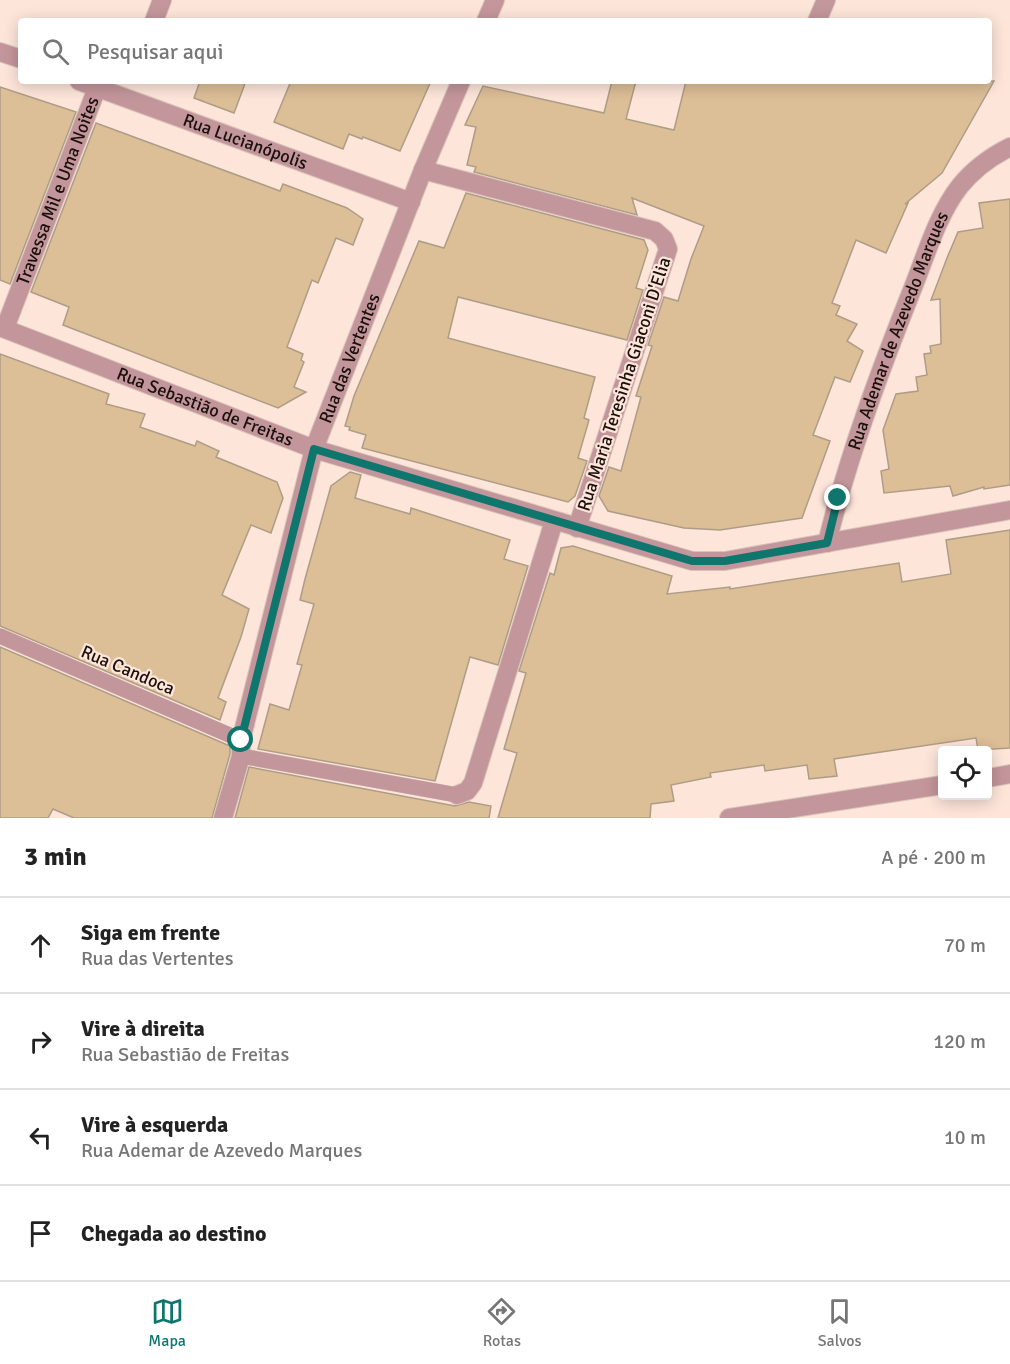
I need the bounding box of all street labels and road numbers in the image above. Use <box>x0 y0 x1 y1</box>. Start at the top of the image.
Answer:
street label: Travessa Mil e Uma Noites <box>12 93 104 288</box>
street label: Rua Lucianópolis <box>180 109 311 174</box>
street label: Rua Ademar de Azevedo Marques <box>843 208 953 453</box>
street label: Rua Maria Teresinha Giaconi D'Elia <box>572 254 676 514</box>
street label: Rua das Vertentes <box>314 290 385 426</box>
street label: Rua Sebastião de Freitas <box>114 362 297 451</box>
street label: Rua Candoca <box>78 640 178 700</box>

